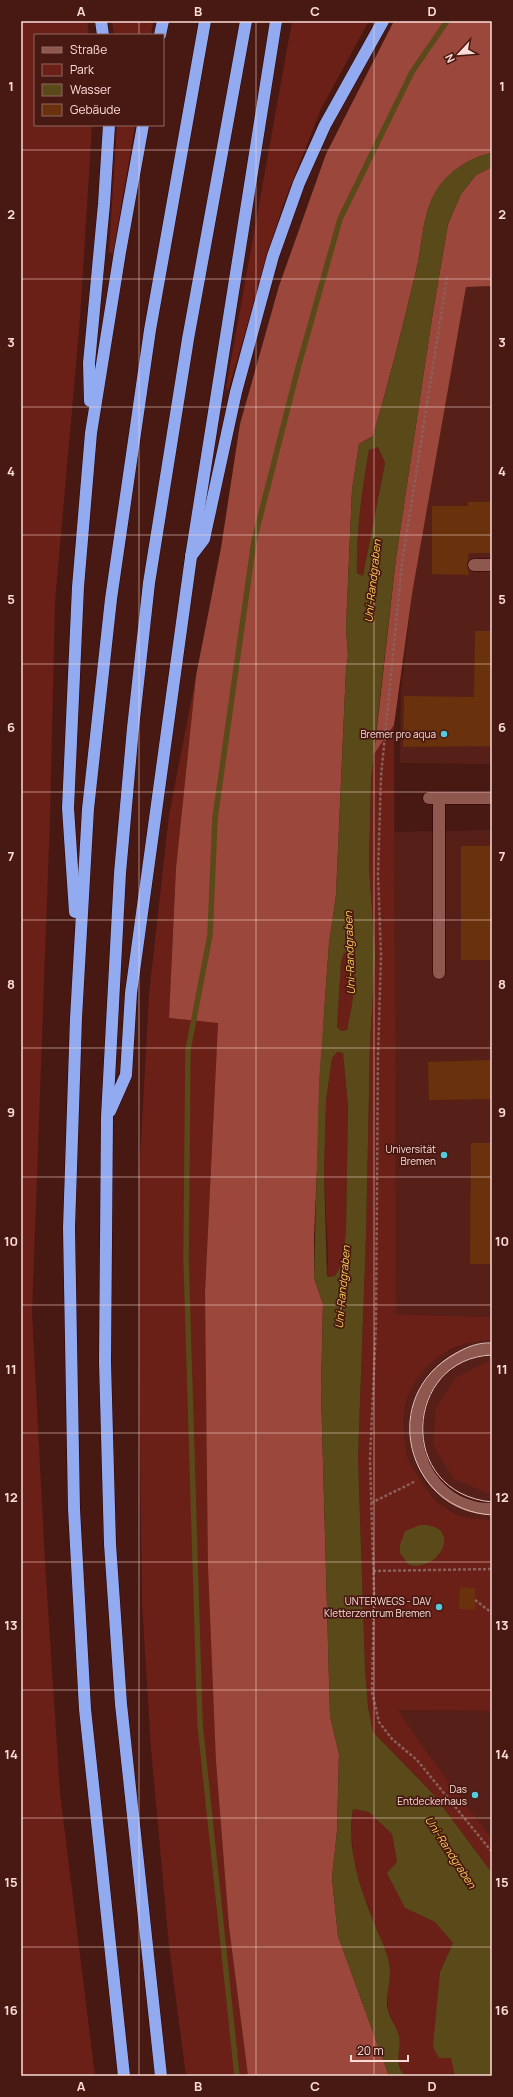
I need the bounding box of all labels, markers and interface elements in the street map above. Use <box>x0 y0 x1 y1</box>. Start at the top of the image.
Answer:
text: A <box>77 2 86 20</box>
text: B <box>194 2 202 20</box>
text: C <box>310 2 320 20</box>
text: D <box>427 2 437 20</box>
legend <box>34 34 164 126</box>
north arrow <box>439 34 479 74</box>
text: Straße <box>70 41 107 58</box>
text: N <box>441 52 458 65</box>
text: Park <box>70 61 95 78</box>
text: 1 <box>8 77 14 95</box>
text: 1 <box>499 77 505 95</box>
text: Wasser <box>70 81 112 98</box>
text: Gebäude <box>70 101 121 118</box>
text: 2 <box>7 205 15 223</box>
text: 2 <box>498 205 506 223</box>
text: 3 <box>7 333 15 351</box>
text: 3 <box>498 333 506 351</box>
text: 4 <box>7 462 15 480</box>
text: 4 <box>498 462 506 480</box>
water label: Uni-Randgraben <box>360 538 384 623</box>
text: 5 <box>7 590 15 608</box>
text: 5 <box>498 590 506 608</box>
text: 6 <box>7 718 15 736</box>
text: 6 <box>498 718 506 736</box>
place label: Bremer pro aqua <box>360 727 436 741</box>
marker: Bremer pro aqua <box>439 729 449 739</box>
text: 7 <box>8 847 15 865</box>
text: 7 <box>499 847 506 865</box>
water label: Uni-Randgraben <box>340 911 358 995</box>
text: 8 <box>7 975 15 993</box>
text: 8 <box>498 975 506 993</box>
text: 9 <box>7 1103 15 1121</box>
text: 9 <box>498 1103 506 1121</box>
place label: Universität Bremen <box>385 1142 436 1168</box>
marker: Universität Bremen <box>439 1150 449 1160</box>
text: 10 <box>4 1232 18 1250</box>
text: 10 <box>495 1232 509 1250</box>
water label: Uni-Randgraben <box>331 1244 353 1329</box>
text: 11 <box>5 1360 17 1378</box>
text: 11 <box>496 1360 508 1378</box>
text: 12 <box>4 1488 18 1506</box>
text: 12 <box>495 1488 509 1506</box>
place label: UNTERWEGS - DAV Kletterzentrum Bremen <box>324 1594 431 1620</box>
marker: UNTERWEGS - DAV Kletterzentrum Bremen <box>434 1602 444 1612</box>
text: 13 <box>4 1616 18 1634</box>
text: 13 <box>495 1616 509 1634</box>
text: 14 <box>4 1745 18 1763</box>
text: 14 <box>495 1745 509 1763</box>
place label: Das Entdeckerhaus <box>397 1782 467 1808</box>
marker: Das Entdeckerhaus <box>470 1790 480 1800</box>
water label: Uni-Randgraben <box>422 1813 480 1891</box>
text: 15 <box>4 1873 18 1891</box>
text: 15 <box>495 1873 509 1891</box>
text: 16 <box>4 2001 18 2019</box>
text: 16 <box>495 2001 509 2019</box>
scale bar <box>351 2037 408 2063</box>
text: 20 m <box>357 2042 384 2059</box>
text: A <box>77 2077 86 2095</box>
text: B <box>194 2077 202 2095</box>
text: C <box>310 2077 320 2095</box>
text: D <box>427 2077 437 2095</box>

